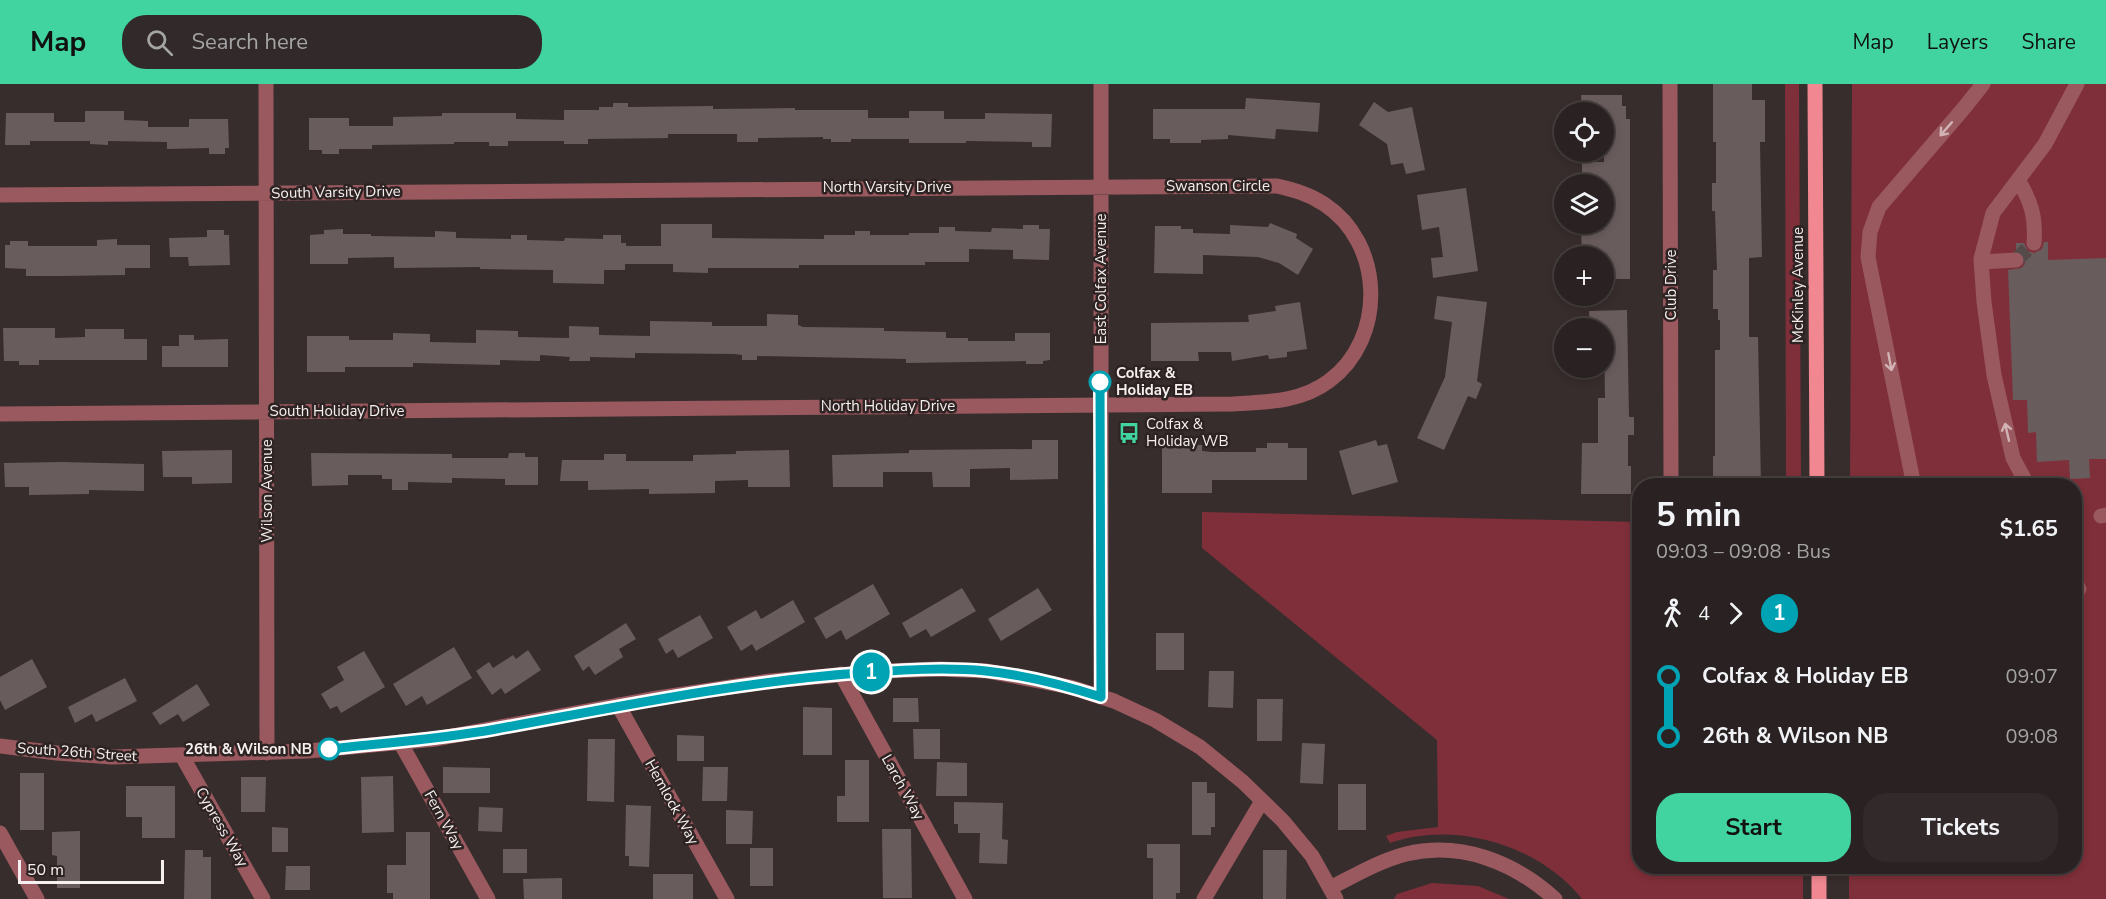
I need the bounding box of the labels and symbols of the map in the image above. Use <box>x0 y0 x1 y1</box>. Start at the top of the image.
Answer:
one-way arrow <box>1939 122 1953 137</box>
street label: Swanson Circle <box>1166 176 1270 196</box>
street label: North Varsity Drive <box>823 177 951 197</box>
street label: South Varsity Drive <box>271 181 401 203</box>
street label: East Colfax Avenue <box>1091 214 1111 344</box>
street label: McKinley Avenue <box>1788 227 1808 343</box>
street label: Club Drive <box>1661 249 1681 321</box>
one-way arrow <box>1885 352 1896 371</box>
place label: Colfax & Holiday EB <box>1116 363 1193 400</box>
marker: Colfax & Holiday EB <box>1089 371 1111 393</box>
street label: North Holiday Drive <box>821 396 955 416</box>
street label: South Holiday Drive <box>269 401 405 421</box>
place label: Colfax & Holiday WB <box>1146 414 1229 451</box>
bus stop icon: Colfax & Holiday WB <box>1117 421 1141 445</box>
one-way arrow <box>2001 423 2012 442</box>
street label: Wilson Avenue <box>257 439 277 543</box>
line badge: 1 <box>852 652 890 692</box>
street label: South 26th Street <box>16 738 138 766</box>
marker: 26th & Wilson NB <box>318 738 340 760</box>
place label: 26th & Wilson NB <box>185 739 312 759</box>
street label: Larch Way <box>877 751 929 824</box>
street label: Hemlock Way <box>640 756 704 848</box>
street label: Cypress Way <box>191 783 253 871</box>
street label: Fern Way <box>420 787 469 853</box>
scale bar <box>18 857 164 884</box>

